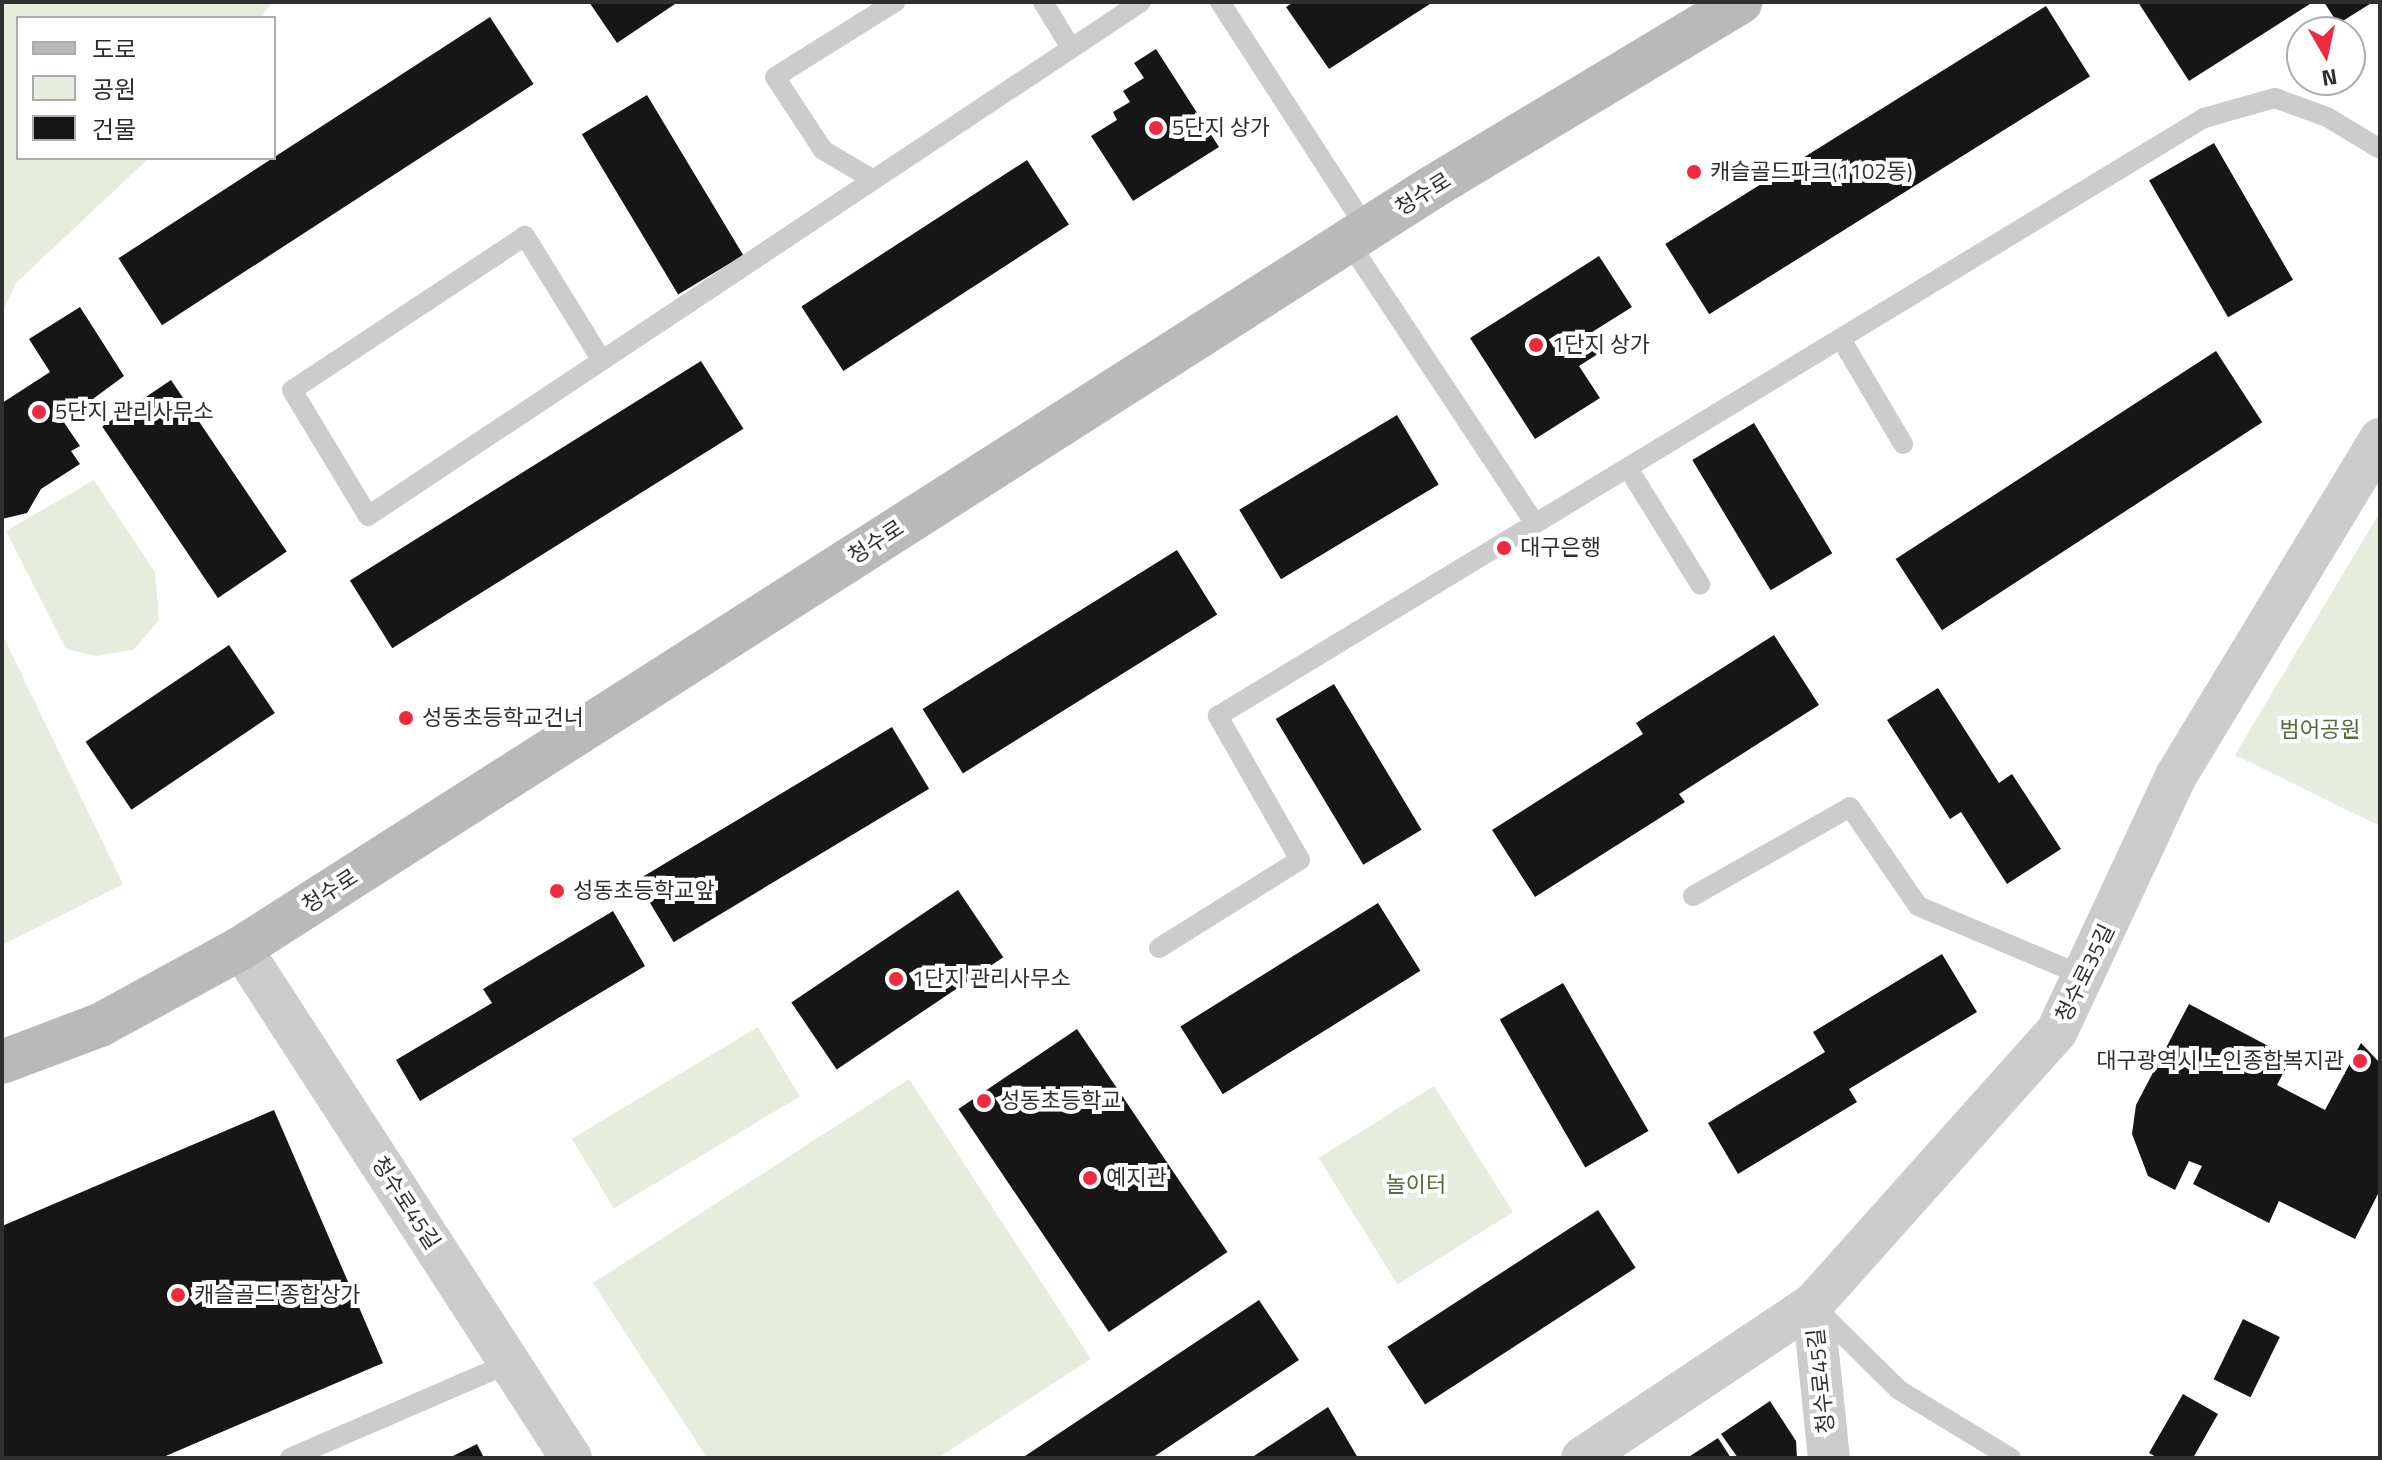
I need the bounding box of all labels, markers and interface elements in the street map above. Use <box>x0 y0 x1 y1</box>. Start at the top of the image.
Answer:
legend <box>16 16 276 160</box>
north arrow <box>2286 16 2366 96</box>
text: 도로 <box>92 31 136 67</box>
text: N <box>2319 60 2340 96</box>
text: 공원 <box>92 71 136 107</box>
text: 건물 <box>92 111 136 147</box>
place label: 5단지 상가 <box>1172 115 1270 141</box>
marker: 5단지 상가 <box>1147 119 1165 137</box>
place label: 캐슬골드파크(1102동) <box>1710 159 1913 185</box>
marker: 캐슬골드파크(1102동) <box>1685 163 1703 181</box>
street label: 청수로 <box>1390 167 1456 221</box>
place label: 1단지 상가 <box>1552 332 1650 358</box>
marker: 1단지 상가 <box>1527 336 1545 354</box>
place label: 5단지 관리사무소 <box>55 399 214 425</box>
marker: 5단지 관리사무소 <box>30 403 48 421</box>
street label: 청수로 <box>843 514 909 570</box>
place label: 대구은행 <box>1520 535 1601 561</box>
marker: 대구은행 <box>1495 539 1513 557</box>
place label: 성동초등학교건너 <box>422 705 584 731</box>
marker: 성동초등학교건너 <box>397 709 415 727</box>
park label: 범어공원 <box>2280 717 2360 743</box>
street label: 청수로 <box>297 863 363 919</box>
place label: 성동초등학교앞 <box>573 878 715 904</box>
marker: 성동초등학교앞 <box>548 882 566 900</box>
street label: 청수로35길 <box>2050 920 2120 1026</box>
place label: 1단지 관리사무소 <box>912 966 1071 992</box>
marker: 1단지 관리사무소 <box>887 970 905 988</box>
place label: 대구광역시 노인종합복지관 <box>2096 1048 2344 1074</box>
marker: 대구광역시 노인종합복지관 <box>2351 1052 2369 1070</box>
place label: 성동초등학교 <box>1000 1088 1121 1114</box>
marker: 성동초등학교 <box>975 1092 993 1110</box>
street label: 청수로45길 <box>366 1152 446 1254</box>
place label: 예지관 <box>1106 1165 1167 1191</box>
marker: 예지관 <box>1081 1169 1099 1187</box>
park label: 놀이터 <box>1386 1172 1446 1198</box>
place label: 캐슬골드 종합상가 <box>194 1282 361 1308</box>
marker: 캐슬골드 종합상가 <box>169 1286 187 1304</box>
street label: 청수로45길 <box>1802 1327 1840 1435</box>

